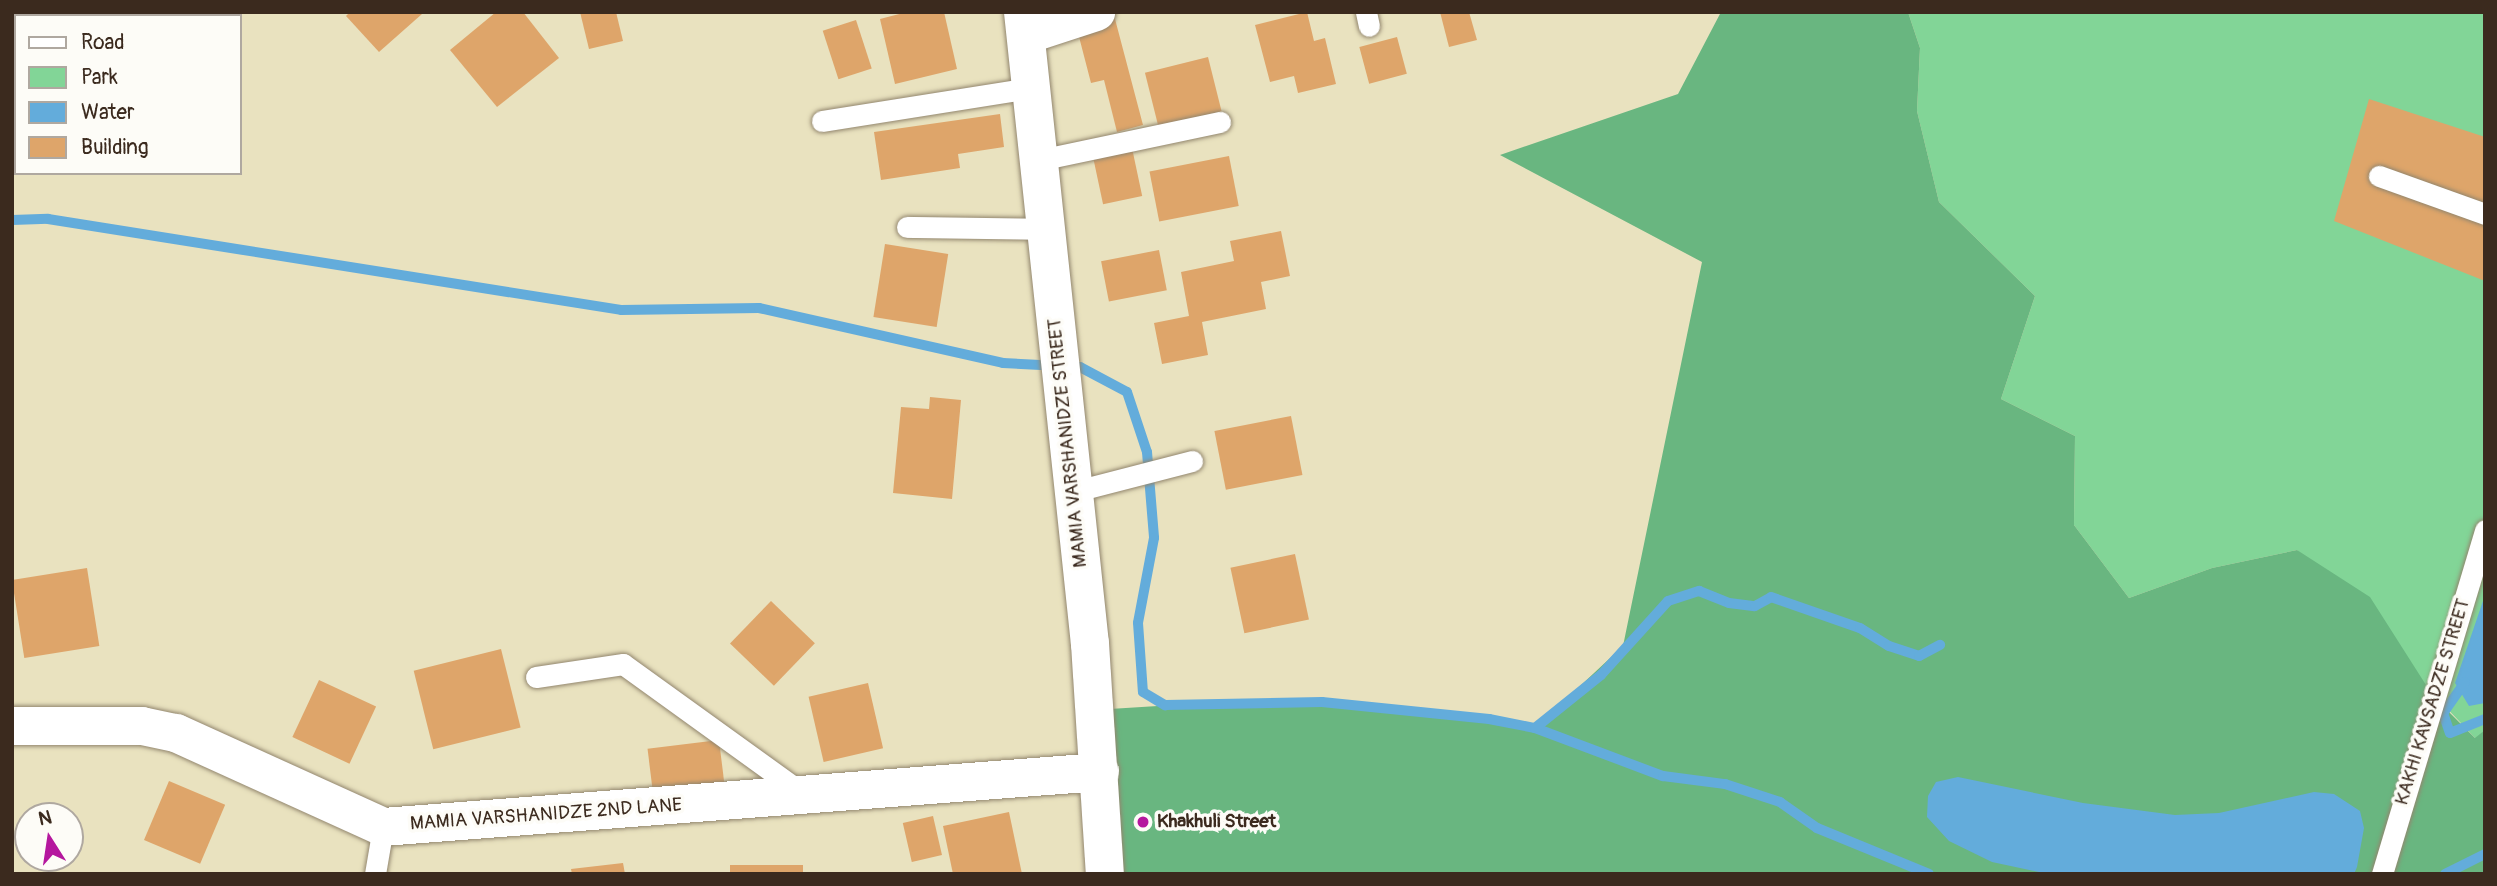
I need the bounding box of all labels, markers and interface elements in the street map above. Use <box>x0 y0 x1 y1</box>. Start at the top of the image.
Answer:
legend <box>14 14 242 175</box>
text: Road <box>81 29 125 56</box>
text: Park <box>81 64 118 91</box>
text: Water <box>81 99 134 126</box>
text: Building <box>81 134 148 161</box>
street label: MAMIA VARSHANIDZE STREET <box>1044 317 1092 569</box>
street label: KAKHI KAVSADZE STREET <box>2391 596 2475 808</box>
street label: MAMIA VARSHANIDZE 2ND LANE <box>409 794 683 836</box>
north arrow <box>14 802 84 872</box>
text: N <box>36 805 54 831</box>
place label: Khakhuli Street <box>1157 811 1276 833</box>
marker: Khakhuli Street <box>1135 814 1151 830</box>

